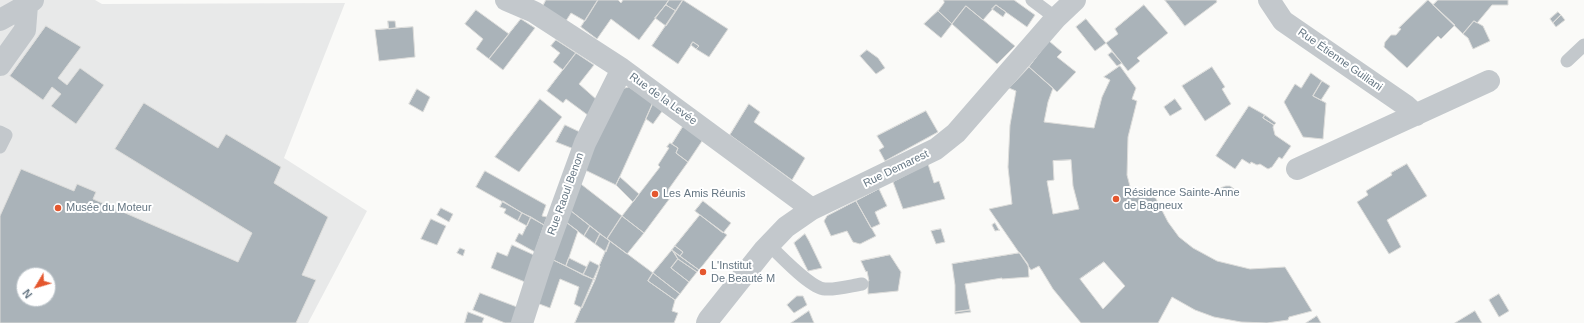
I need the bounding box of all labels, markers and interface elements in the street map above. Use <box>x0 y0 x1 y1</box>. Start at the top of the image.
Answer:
street label: Rue Étienne Guiliani <box>1295 26 1385 94</box>
street label: Rue de la Levée <box>627 70 699 128</box>
street label: Rue Demarest <box>861 148 931 190</box>
street label: Rue Raoul Benon <box>545 151 587 237</box>
place label: Résidence Sainte-Anne de Bagneux <box>1124 186 1240 212</box>
place label: Les Amis Réunis <box>663 187 746 201</box>
marker: Les Amis Réunis <box>650 189 660 199</box>
marker: Résidence Sainte-Anne de Bagneux <box>1111 194 1121 204</box>
place label: Musée du Moteur <box>66 201 152 215</box>
marker: Musée du Moteur <box>53 203 63 213</box>
place label: L'Institut De Beauté M <box>711 259 775 285</box>
north arrow <box>16 267 56 307</box>
marker: L'Institut De Beauté M <box>698 267 708 277</box>
text: N <box>20 287 35 301</box>

